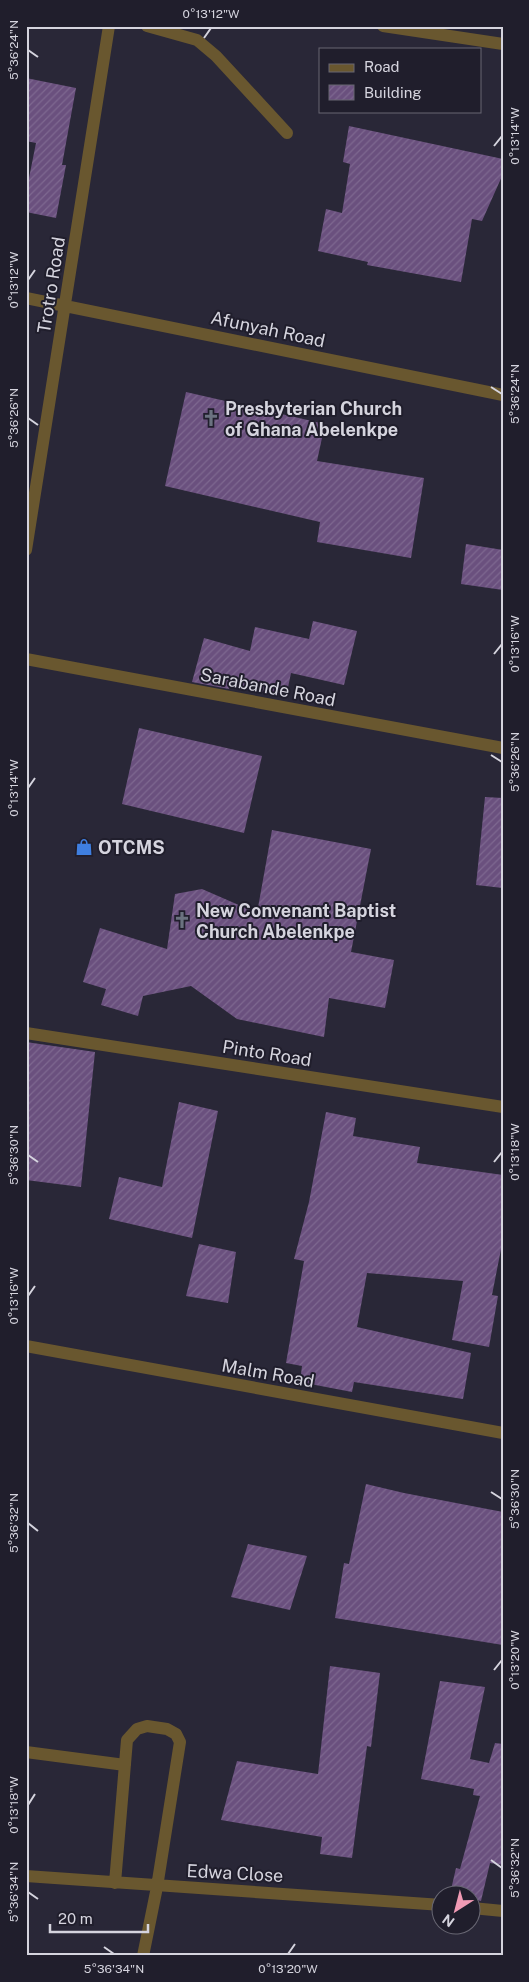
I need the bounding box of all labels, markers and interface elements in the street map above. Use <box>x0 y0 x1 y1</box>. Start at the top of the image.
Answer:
text: 0°13'12"W <box>183 7 240 21</box>
text: 5°36'24"N <box>7 20 21 80</box>
legend <box>319 48 482 112</box>
text: Road <box>364 58 400 75</box>
text: Building <box>364 84 422 101</box>
text: 0°13'14"W <box>508 107 522 165</box>
street label: Trotro Road <box>33 235 69 335</box>
text: 0°13'12"W <box>7 251 21 308</box>
street label: Afunyah Road <box>209 307 327 351</box>
text: 5°36'24"N <box>508 364 522 424</box>
text: 5°36'26"N <box>7 388 21 448</box>
place label: Presbyterian Church of Ghana Abelenkpe <box>225 398 402 440</box>
church icon: Presbyterian Church of Ghana Abelenkpe <box>201 408 221 428</box>
text: 0°13'16"W <box>508 615 522 673</box>
street label: Sarabande Road <box>199 664 337 710</box>
text: 5°36'26"N <box>508 732 522 792</box>
text: 0°13'14"W <box>7 759 21 817</box>
shop icon: OTCMS <box>74 837 94 857</box>
place label: OTCMS <box>98 837 165 858</box>
place label: New Convenant Baptist Church Abelenkpe <box>196 900 396 942</box>
church icon: New Convenant Baptist Church Abelenkpe <box>172 910 192 930</box>
street label: Pinto Road <box>221 1036 313 1070</box>
text: 0°13'18"W <box>508 1123 522 1181</box>
text: 5°36'30"N <box>7 1125 21 1185</box>
text: 0°13'16"W <box>7 1267 21 1325</box>
street label: Malm Road <box>220 1355 316 1391</box>
text: 5°36'30"N <box>508 1469 522 1529</box>
text: 5°36'32"N <box>7 1493 21 1553</box>
text: 0°13'20"W <box>508 1630 522 1690</box>
text: 0°13'18"W <box>7 1776 21 1834</box>
text: 5°36'32"N <box>508 1838 522 1898</box>
street label: Edwa Close <box>186 1860 284 1886</box>
text: 5°36'34"N <box>7 1862 21 1922</box>
north arrow <box>432 1884 482 1934</box>
scale bar <box>50 1902 148 1934</box>
text: 20 m <box>58 1910 93 1927</box>
text: N <box>439 1911 457 1930</box>
text: 5°36'34"N <box>84 1962 144 1976</box>
text: 0°13'20"W <box>258 1962 318 1976</box>

